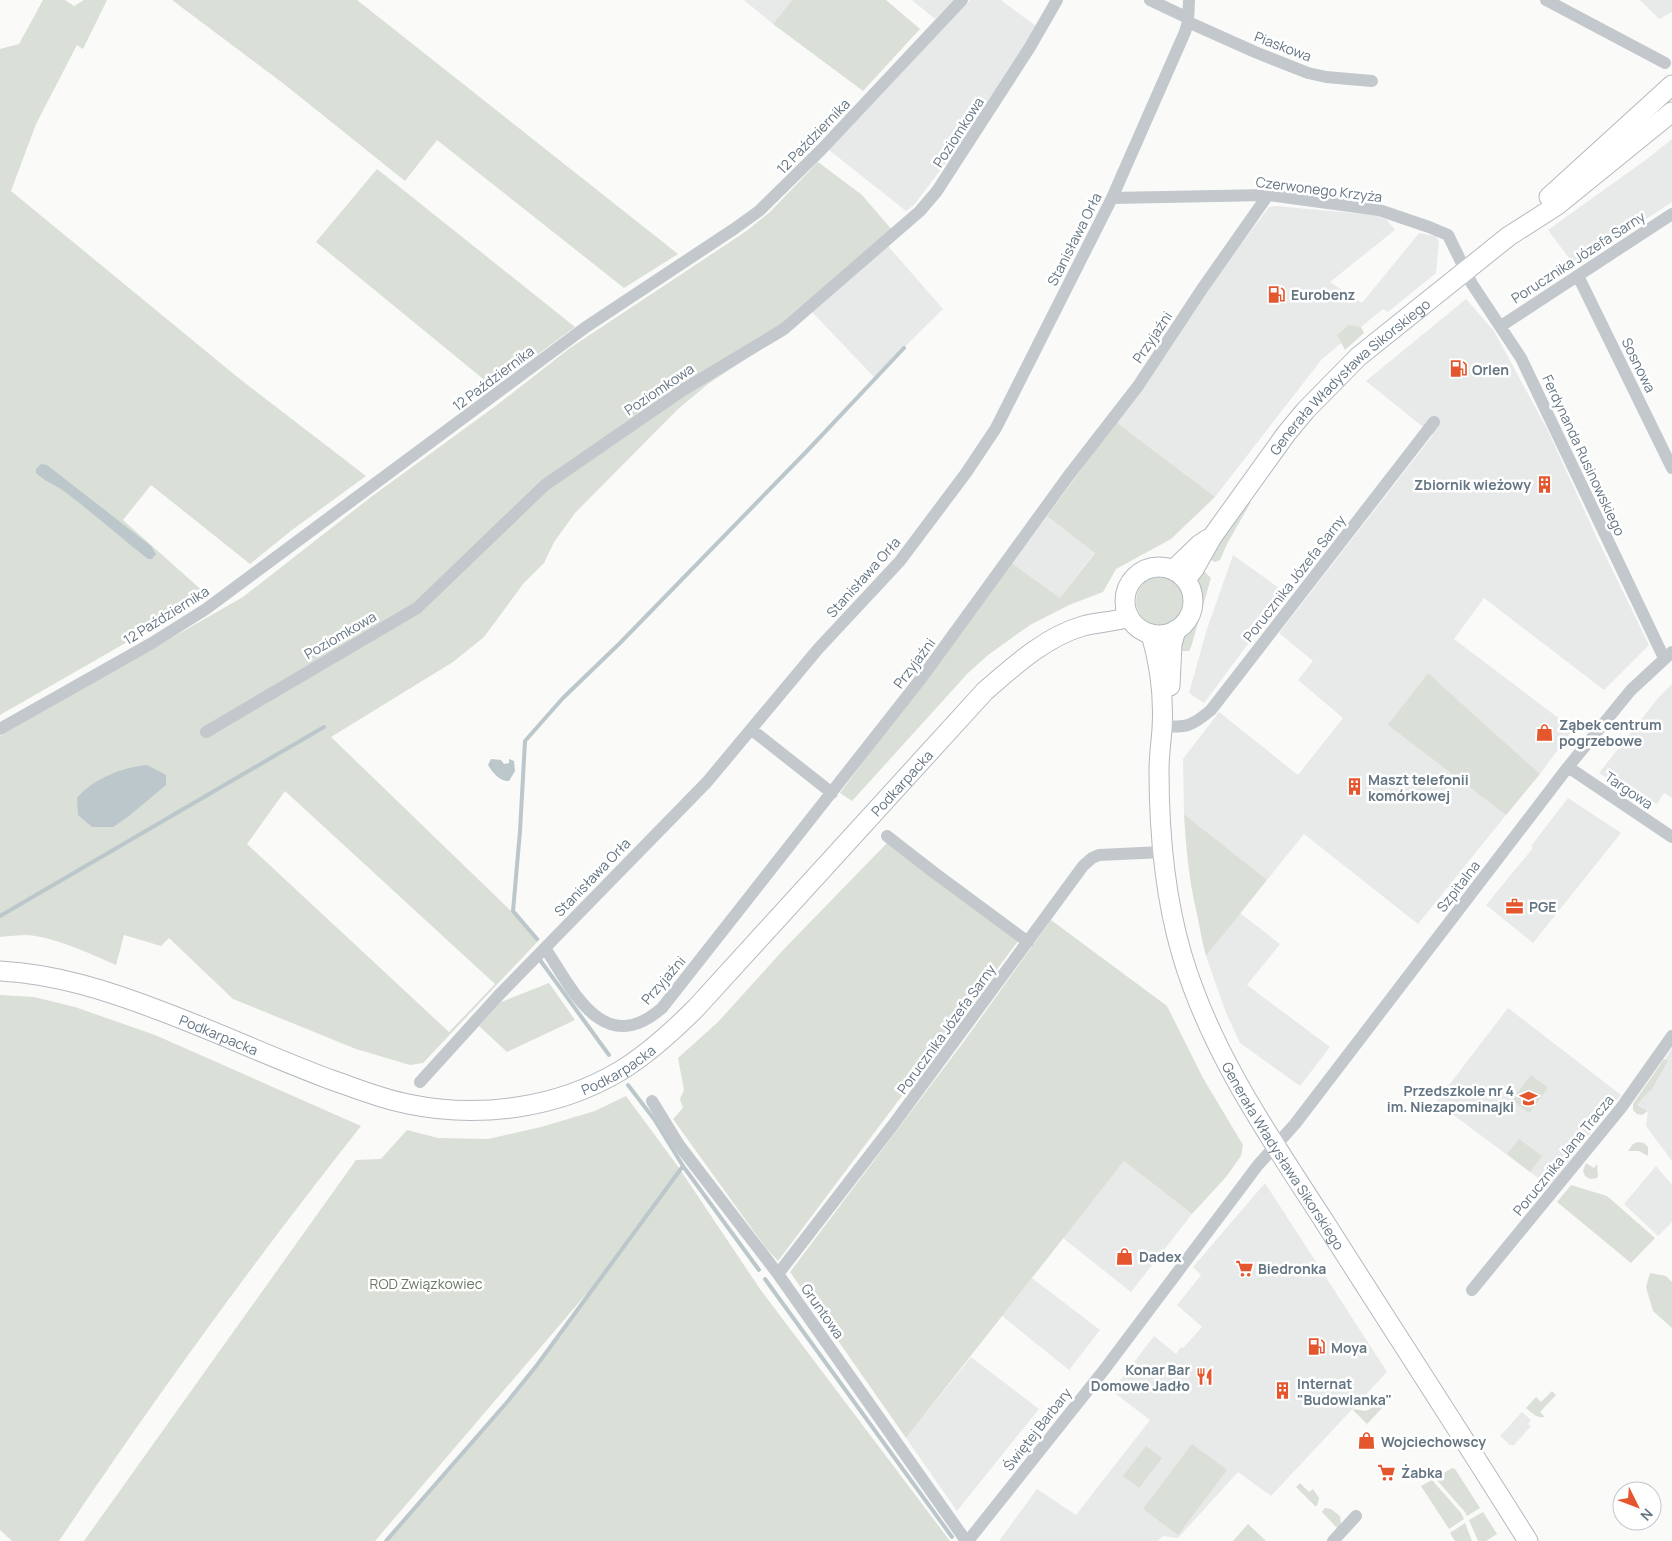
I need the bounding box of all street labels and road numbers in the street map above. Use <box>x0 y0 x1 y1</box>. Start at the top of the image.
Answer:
street label: Piaskowa <box>1252 26 1314 66</box>
street label: Poziomkowa <box>928 93 988 171</box>
street label: 12 Października <box>772 94 854 178</box>
street label: Czerwonego Krzyża <box>1255 172 1383 206</box>
street label: Stanisława Orła <box>1042 189 1106 289</box>
street label: Porucznika Józefa Sarny <box>1507 206 1649 307</box>
street label: Generała Władysława Sikorskiego <box>1265 294 1434 459</box>
street label: Przyjaźni <box>1128 307 1176 367</box>
street label: Sosnowa <box>1618 335 1660 395</box>
street label: 12 Października <box>448 341 538 415</box>
street label: Poziomkowa <box>620 359 698 419</box>
street label: Ferdynanda Rusinowskiego <box>1538 371 1630 539</box>
street label: Porucznika Józefa Sarny <box>1238 510 1350 645</box>
street label: Stanisława Orła <box>822 533 904 621</box>
street label: 12 Października <box>120 581 212 649</box>
street label: Poziomkowa <box>301 607 379 663</box>
street label: Przyjaźni <box>889 634 939 692</box>
street label: Podkarpacka <box>866 745 937 820</box>
street label: Targowa <box>1601 767 1657 813</box>
street label: Stanisława Orła <box>550 834 634 920</box>
street label: Szpitalna <box>1432 856 1484 916</box>
street label: Przyjaźni <box>637 952 689 1008</box>
street label: Porucznika Józefa Sarny <box>892 960 1000 1098</box>
street label: Podkarpacka <box>177 1010 261 1059</box>
street label: Podkarpacka <box>578 1040 659 1099</box>
street label: Generała Władysława Sikorskiego <box>1218 1058 1349 1253</box>
street label: Porucznika Jana Tracza <box>1508 1091 1618 1219</box>
street label: Gruntowa <box>797 1280 849 1342</box>
street label: Świętej Barbary <box>999 1383 1076 1474</box>

